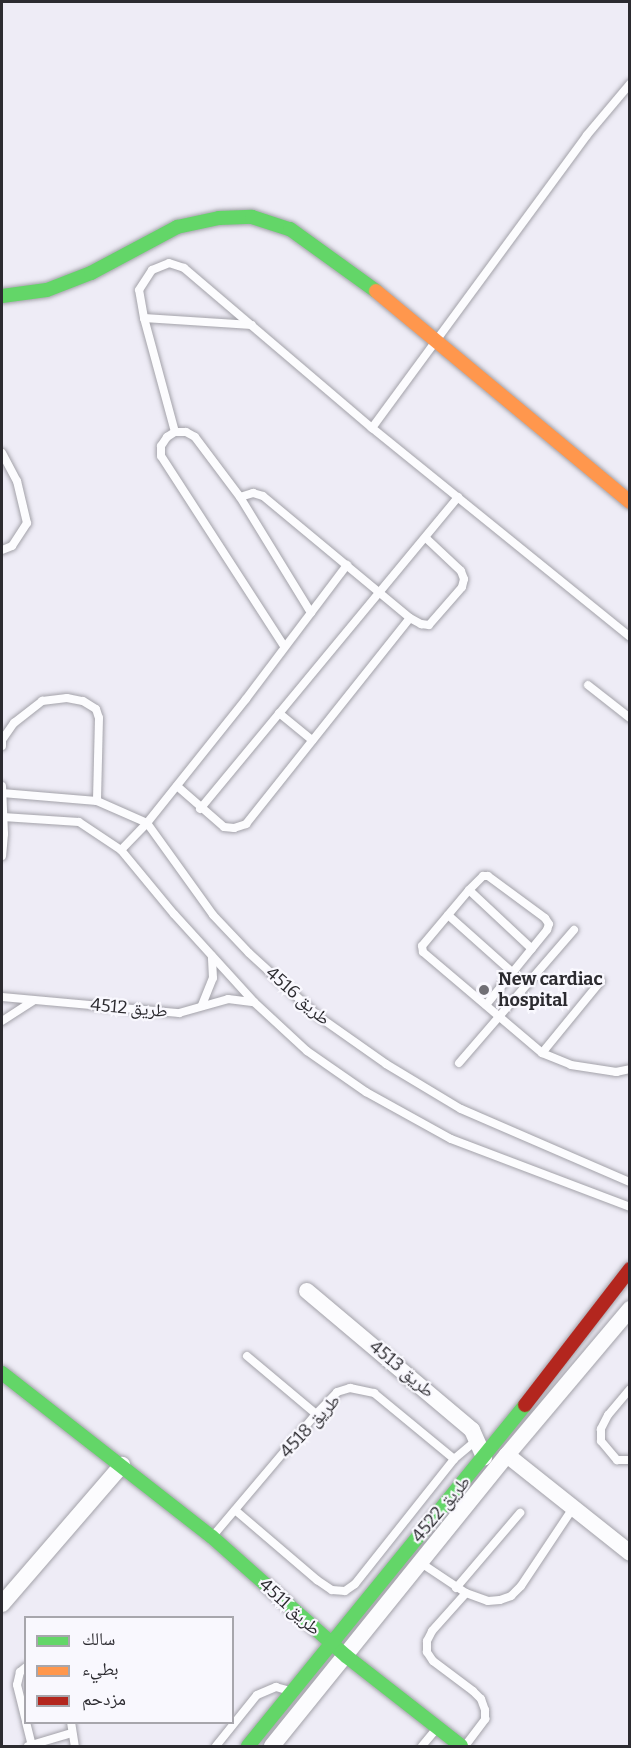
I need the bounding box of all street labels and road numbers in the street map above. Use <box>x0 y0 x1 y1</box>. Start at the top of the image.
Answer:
street label: طريق 4516 <box>261 962 335 1030</box>
street label: طريق 4512 <box>89 994 169 1022</box>
street label: طريق 4513 <box>365 1336 439 1402</box>
street label: طريق 4518 <box>275 1390 345 1462</box>
street label: طريق 4522 <box>407 1471 475 1547</box>
street label: طريق 4511 <box>255 1574 325 1640</box>

